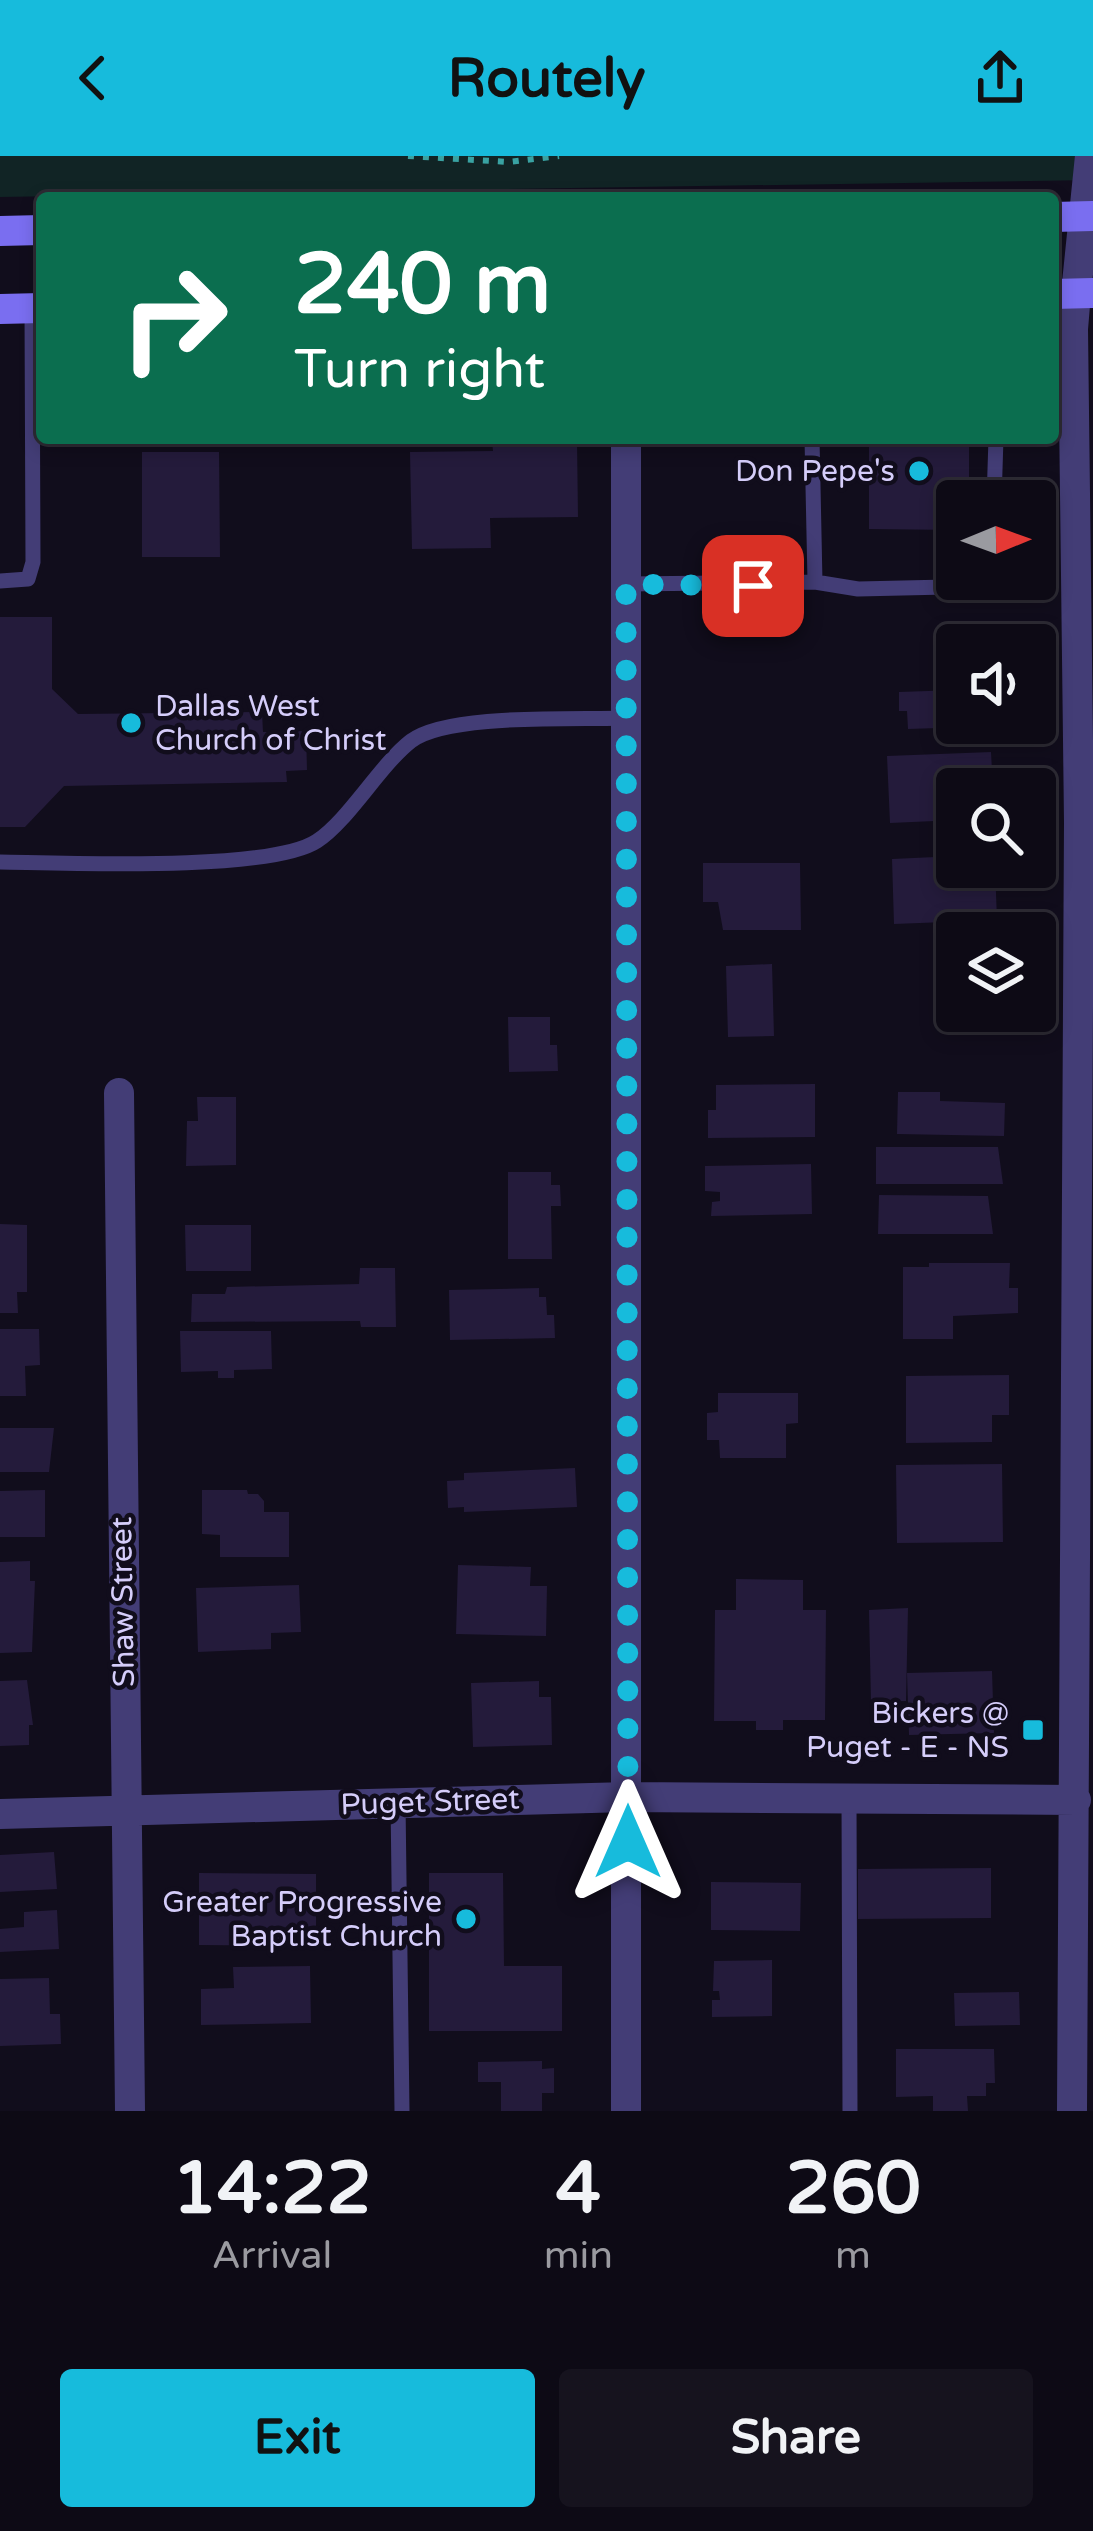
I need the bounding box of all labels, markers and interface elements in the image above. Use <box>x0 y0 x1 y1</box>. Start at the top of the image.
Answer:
icon: back <box>60 45 126 111</box>
icon: share <box>967 45 1033 111</box>
text: Routely <box>448 46 645 111</box>
text: 240 m <box>294 235 551 336</box>
icon: right <box>96 240 252 396</box>
text: Turn right <box>294 337 545 402</box>
place label: Don Pepe's <box>735 453 895 490</box>
marker: Don Pepe's <box>906 458 932 484</box>
north arrow <box>936 480 1056 600</box>
map controls <box>936 480 1056 1032</box>
pin <box>702 535 804 637</box>
icon: arrive <box>720 553 786 619</box>
button: sound <box>936 624 1056 744</box>
place label: Dallas West Church of Christ <box>155 688 387 759</box>
marker: Dallas West Church of Christ <box>118 710 144 736</box>
button: search <box>936 768 1056 888</box>
button: layers <box>936 912 1056 1032</box>
street label: Shaw Street <box>103 1516 143 1688</box>
place label: Bickers @ Puget - E - NS <box>806 1695 1009 1766</box>
marker: Bickers @ Puget - E - NS <box>1020 1717 1046 1743</box>
position arrow <box>565 1779 691 1905</box>
street label: Puget Street <box>340 1780 520 1824</box>
place label: Greater Progressive Baptist Church <box>162 1884 442 1955</box>
marker: Greater Progressive Baptist Church <box>453 1906 479 1932</box>
text: 14:22 <box>172 2146 372 2233</box>
text: 4 <box>556 2146 601 2233</box>
text: 260 <box>785 2146 921 2233</box>
text: Arrival <box>212 2232 332 2279</box>
text: min <box>544 2232 613 2279</box>
text: m <box>835 2232 871 2279</box>
button: Exit <box>60 2369 535 2507</box>
button: Share <box>559 2369 1033 2507</box>

